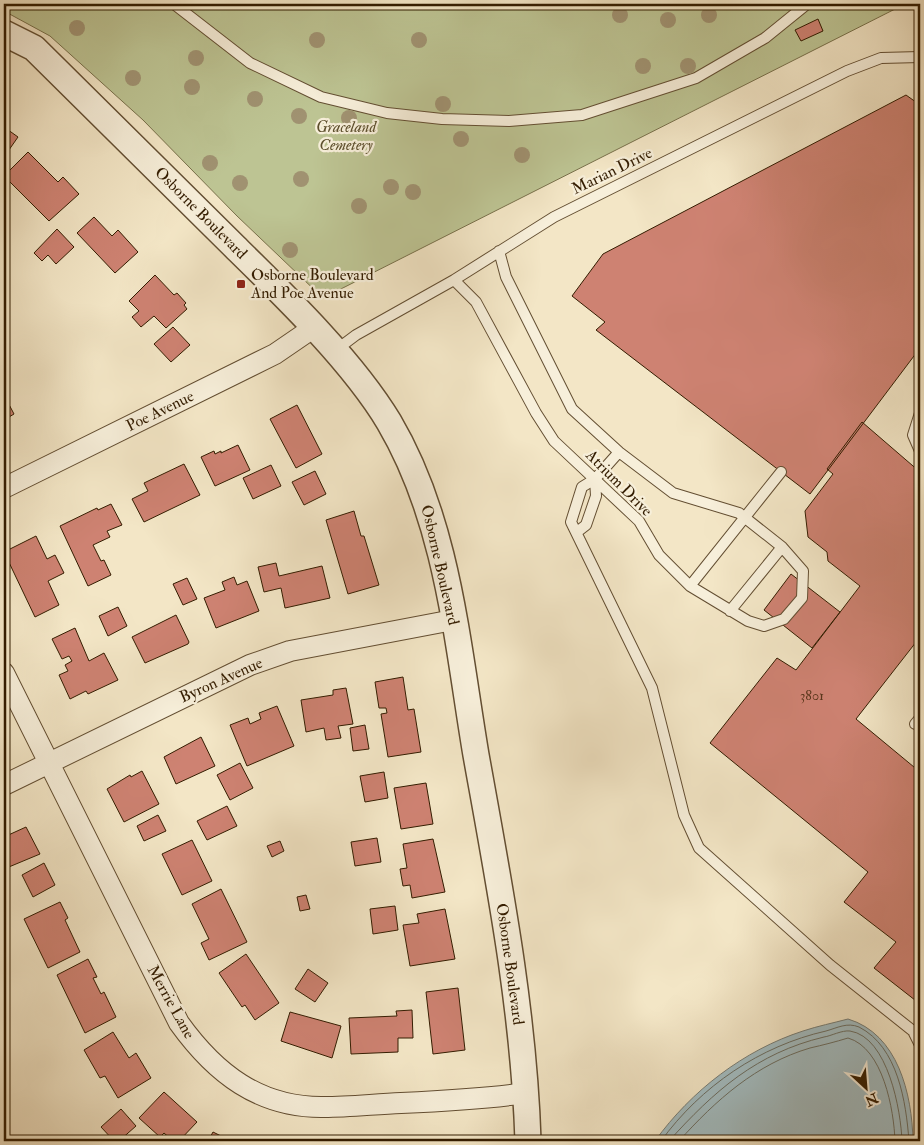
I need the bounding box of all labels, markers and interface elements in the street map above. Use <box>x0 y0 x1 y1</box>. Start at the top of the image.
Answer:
park label: Graceland Cemetery <box>316 117 377 155</box>
street label: Marian Drive <box>569 143 656 199</box>
street label: Osborne Boulevard <box>151 163 252 264</box>
place label: Osborne Boulevard And Poe Avenue <box>250 265 374 303</box>
marker: Osborne Boulevard And Poe Avenue <box>235 278 247 290</box>
street label: Poe Avenue <box>123 386 197 436</box>
street label: Atrium Drive <box>581 445 657 521</box>
street label: Osborne Boulevard <box>416 503 464 627</box>
street label: Byron Avenue <box>176 653 266 707</box>
house number: 3801 <box>800 687 824 704</box>
street label: Osborne Boulevard <box>492 902 528 1026</box>
street label: Merrie Lane <box>143 962 200 1043</box>
north arrow <box>842 1062 892 1112</box>
text: N <box>862 1088 882 1110</box>

